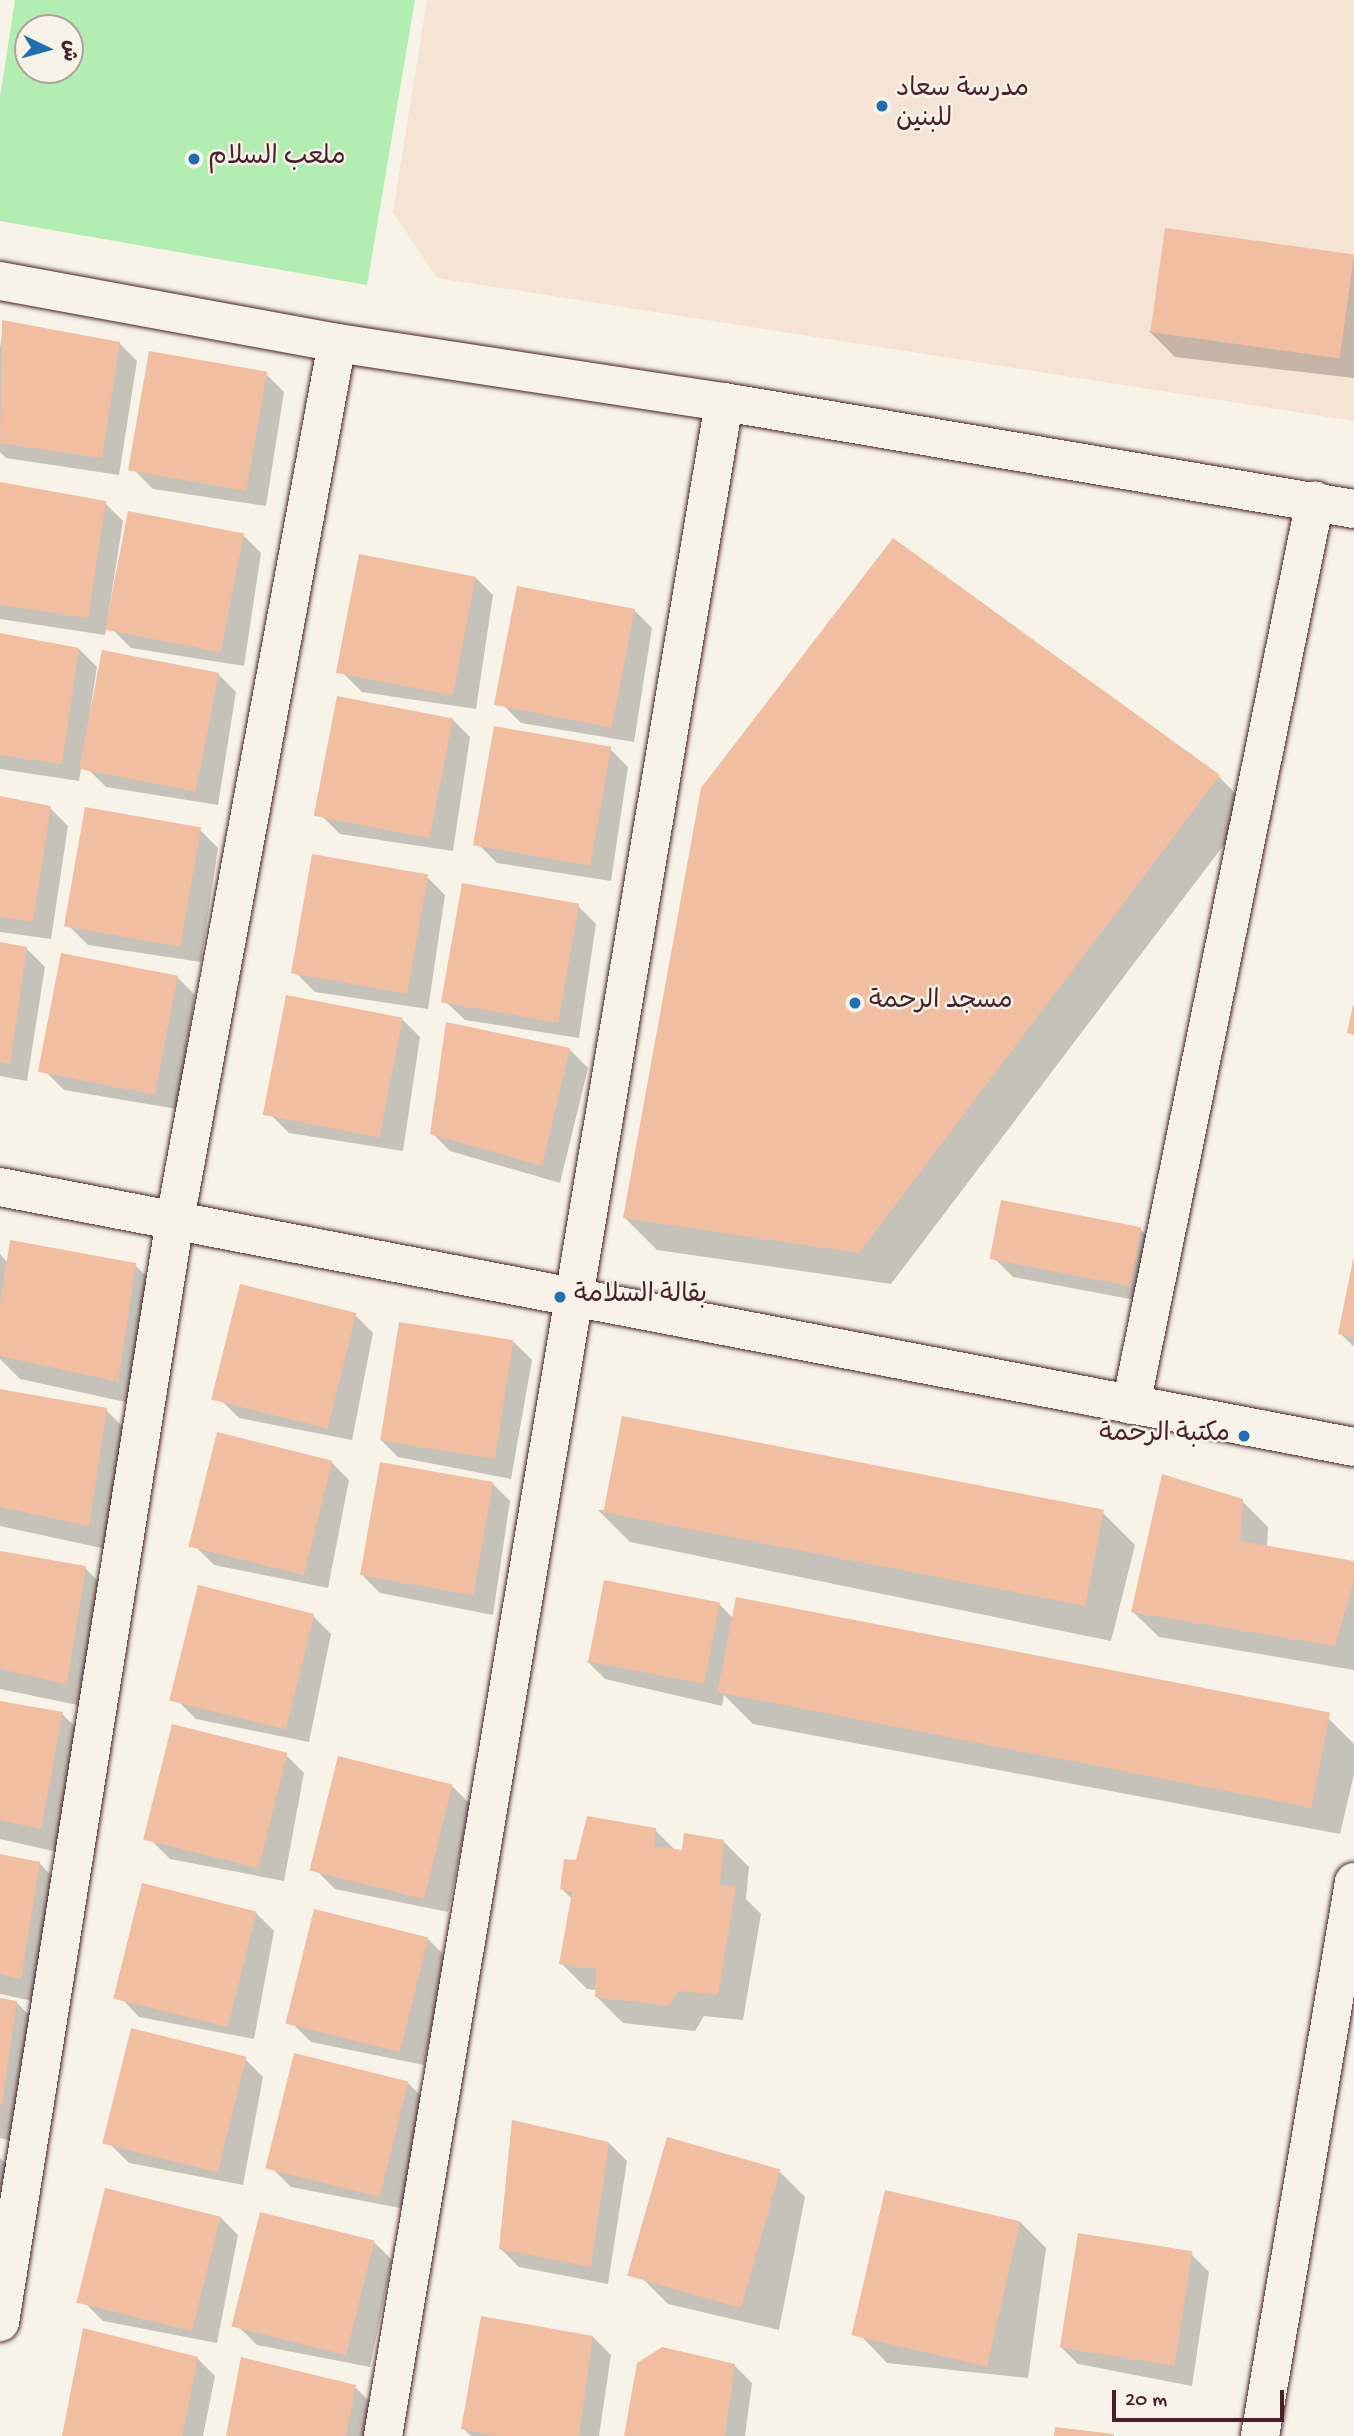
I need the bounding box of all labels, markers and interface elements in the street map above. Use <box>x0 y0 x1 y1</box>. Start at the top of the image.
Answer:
north arrow <box>14 14 84 84</box>
text: ش <box>56 39 81 62</box>
place label: مدرسة سعاد للبنين <box>896 75 1029 136</box>
marker: مدرسة سعاد للبنين <box>874 98 890 114</box>
place label: ملعب السلام <box>208 143 346 175</box>
marker: ملعب السلام <box>186 151 202 167</box>
place label: مسجد الرحمة <box>869 987 1013 1019</box>
marker: مسجد الرحمة <box>847 995 863 1011</box>
place label: بقالة السلامة <box>574 1281 707 1313</box>
marker: بقالة السلامة <box>552 1289 568 1305</box>
place label: مكتبة الرحمة <box>1099 1420 1230 1452</box>
marker: مكتبة الرحمة <box>1236 1428 1252 1444</box>
scale bar <box>1116 2376 1288 2420</box>
text: 20 m <box>1125 2389 1167 2414</box>

